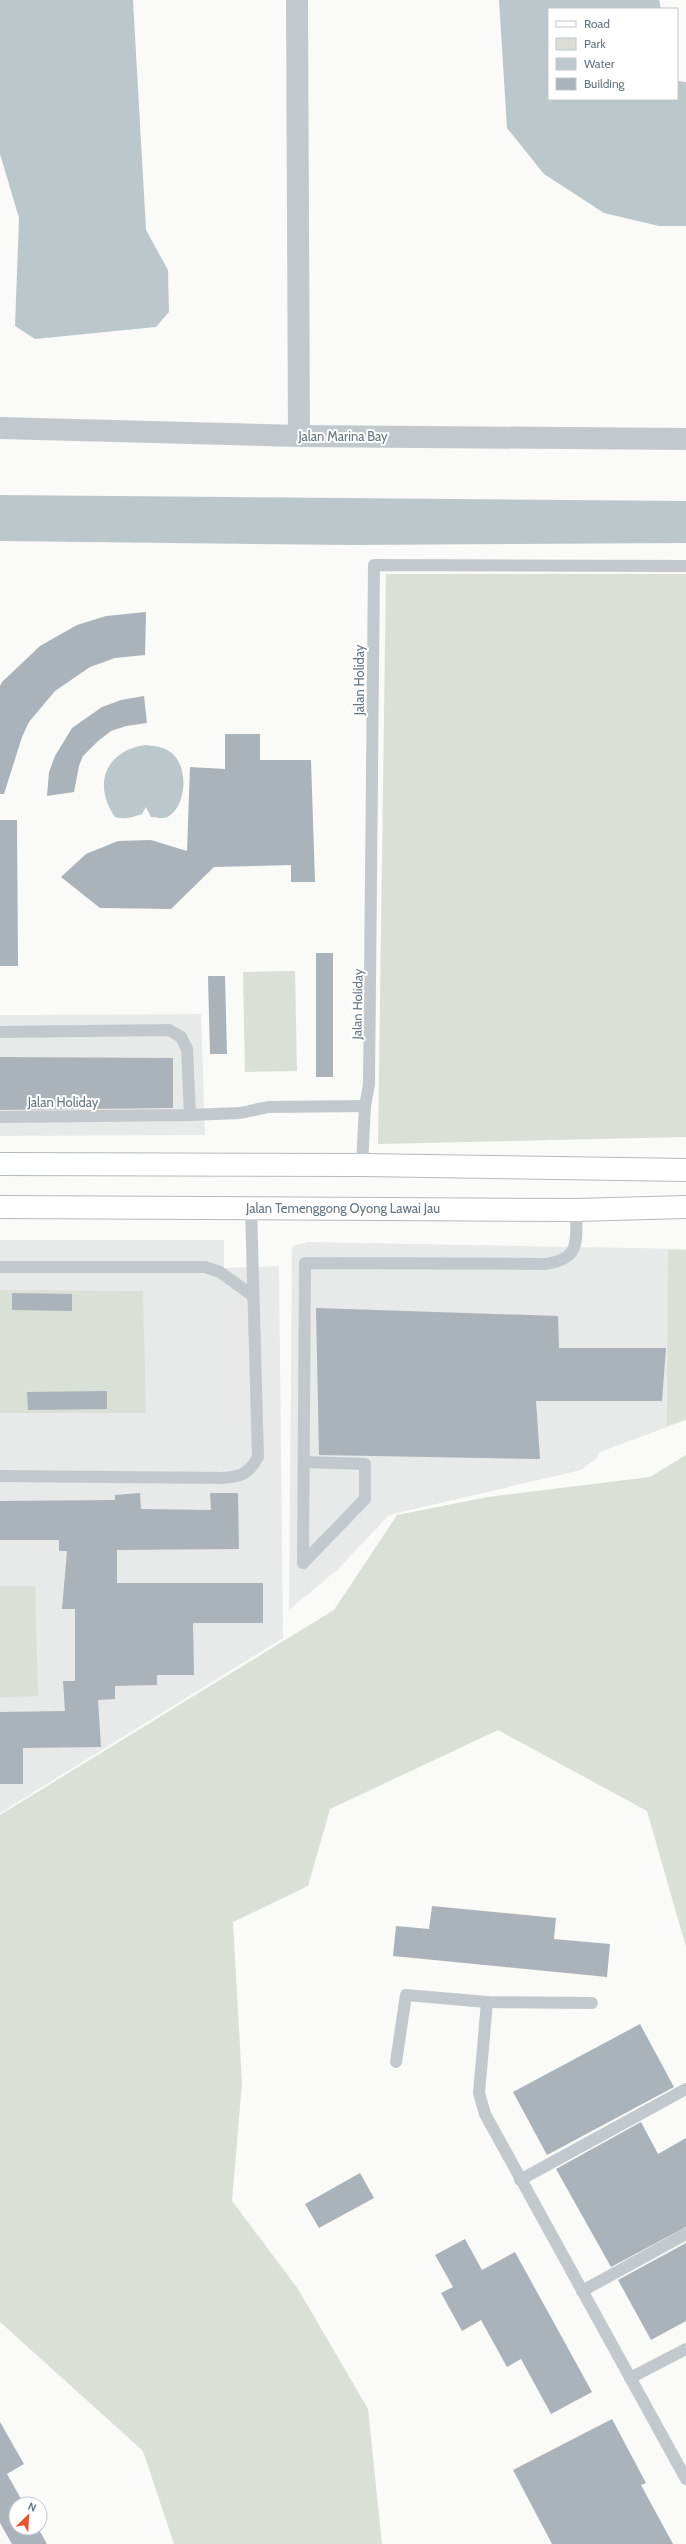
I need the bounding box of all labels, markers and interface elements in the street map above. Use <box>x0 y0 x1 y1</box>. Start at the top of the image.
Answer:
legend <box>548 8 678 100</box>
text: Road <box>584 16 610 31</box>
text: Park <box>584 36 606 51</box>
text: Water <box>584 56 615 71</box>
text: Building <box>584 76 626 91</box>
street label: Jalan Marina Bay <box>297 428 388 444</box>
street label: Jalan Holiday <box>351 644 367 716</box>
street label: Jalan Holiday <box>348 968 366 1040</box>
street label: Jalan Holiday <box>27 1094 99 1110</box>
street label: Jalan Temenggong Oyong Lawai Jau <box>245 1200 440 1216</box>
north arrow <box>8 2496 48 2536</box>
text: N <box>26 2499 38 2515</box>

